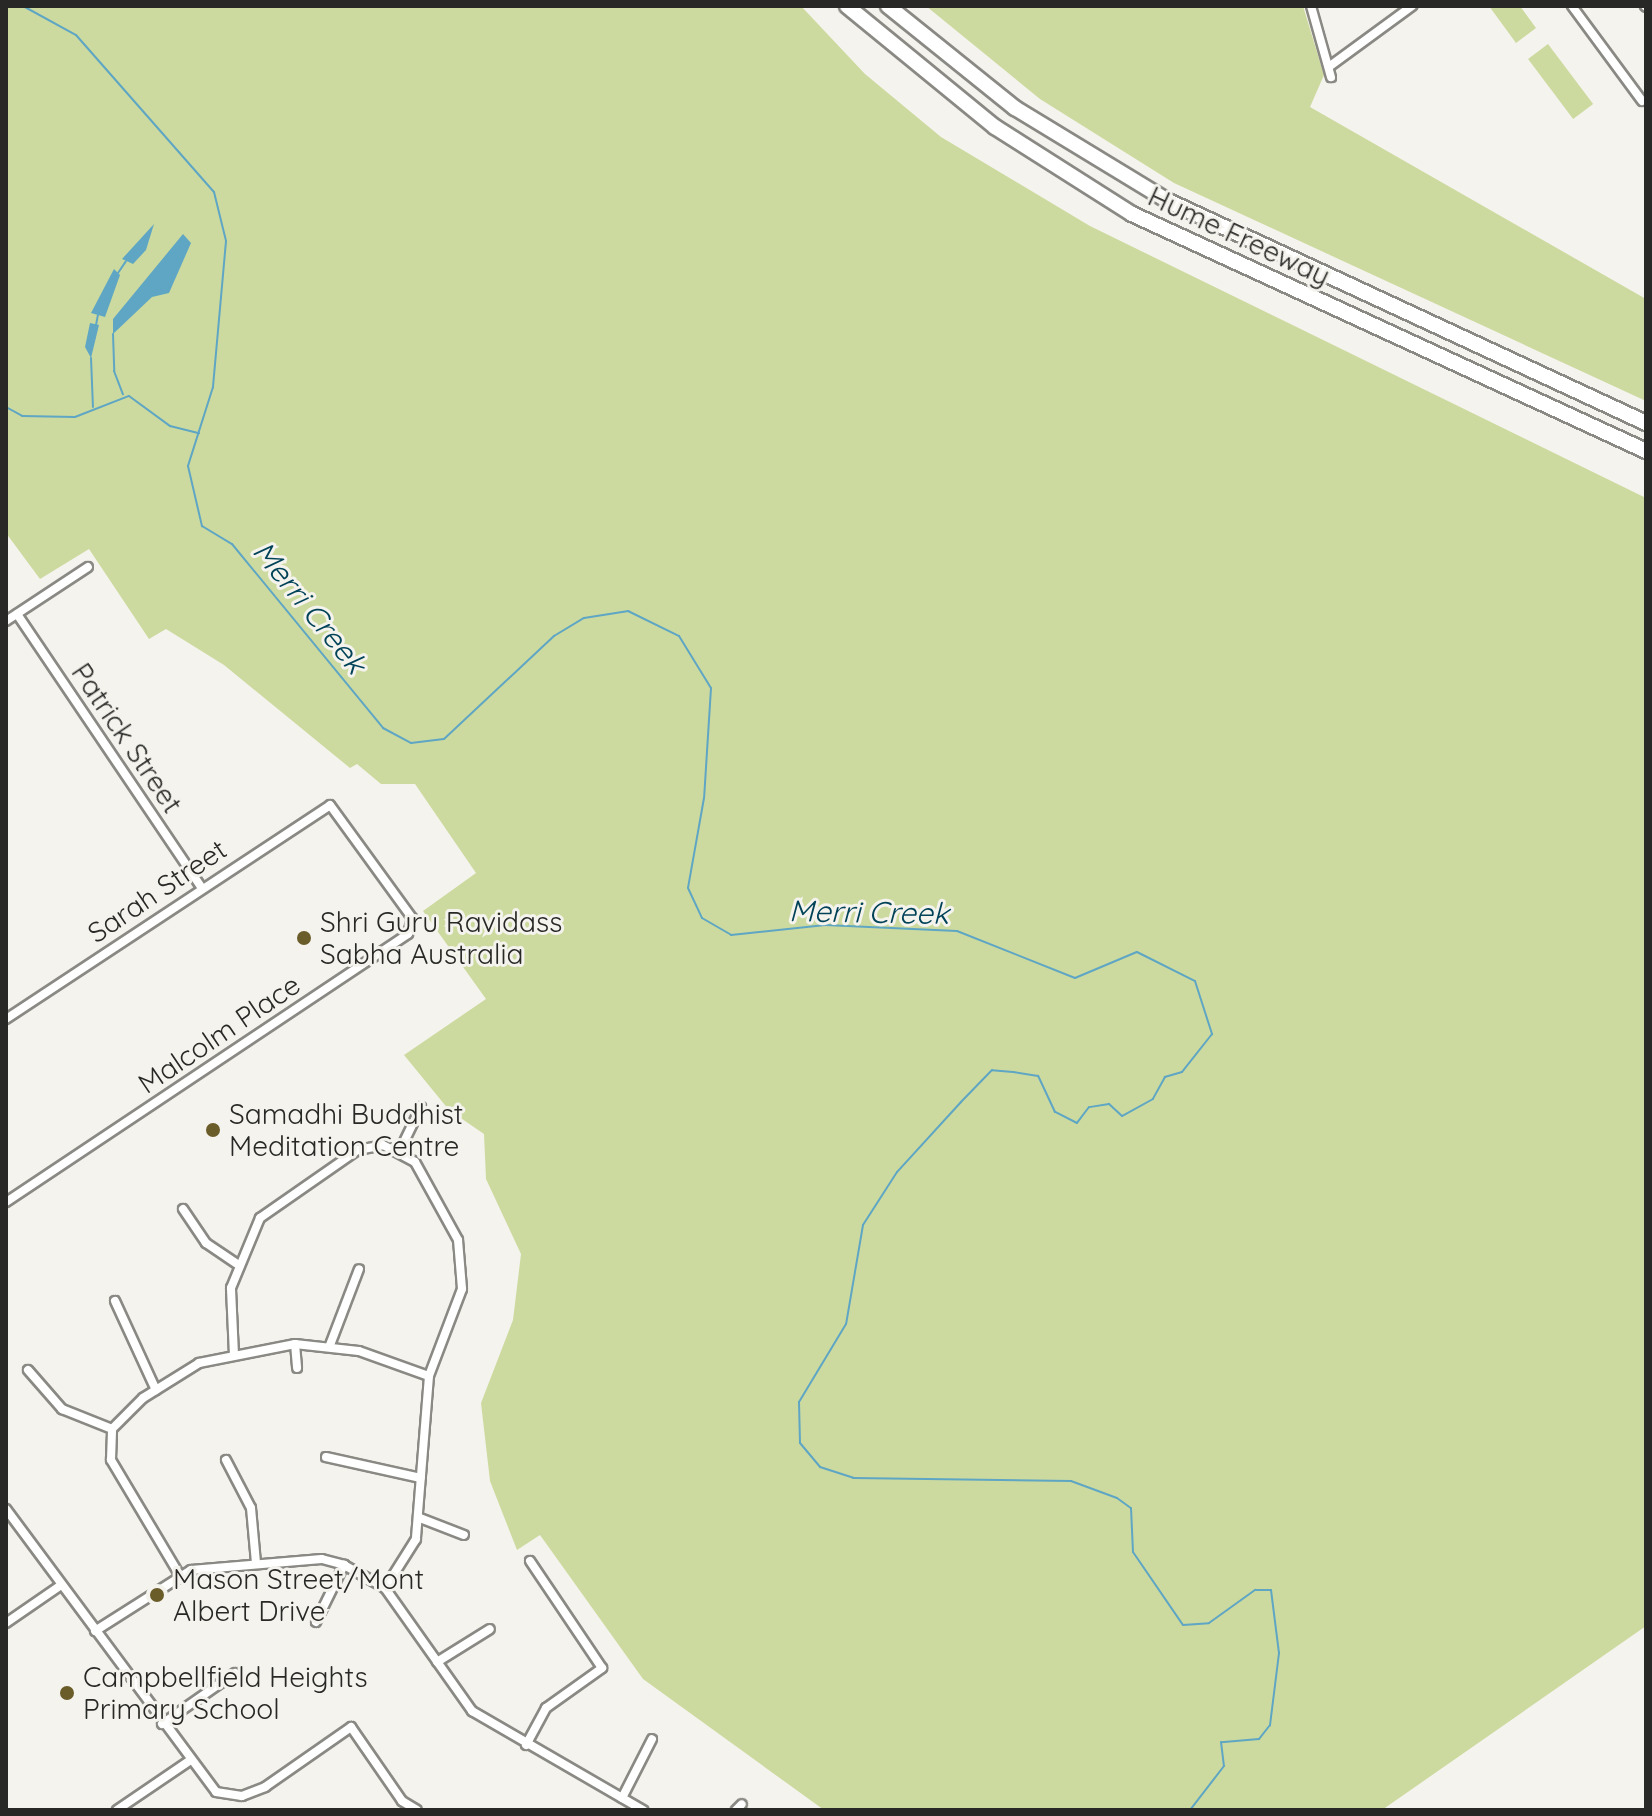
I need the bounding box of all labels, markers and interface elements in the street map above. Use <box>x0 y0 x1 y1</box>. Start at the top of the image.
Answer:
street label: Hume Freeway <box>1143 179 1335 293</box>
water label: Merri Creek <box>246 534 374 680</box>
street label: Patrick Street <box>65 657 189 819</box>
street label: Sarah Street <box>81 832 233 950</box>
water label: Merri Creek <box>789 893 949 931</box>
place label: Shri Guru Ravidass Sabha Australia <box>320 905 562 971</box>
marker: Shri Guru Ravidass Sabha Australia <box>295 929 313 947</box>
street label: Malcolm Place <box>132 968 306 1100</box>
place label: Samadhi Buddhist Meditation Centre <box>229 1097 463 1163</box>
marker: Samadhi Buddhist Meditation Centre <box>204 1121 222 1139</box>
place label: Mason Street/Mont Albert Drive <box>173 1562 424 1628</box>
marker: Mason Street/Mont Albert Drive <box>148 1586 166 1604</box>
place label: Campbellfield Heights Primary School <box>83 1660 368 1726</box>
marker: Campbellfield Heights Primary School <box>58 1684 76 1702</box>

